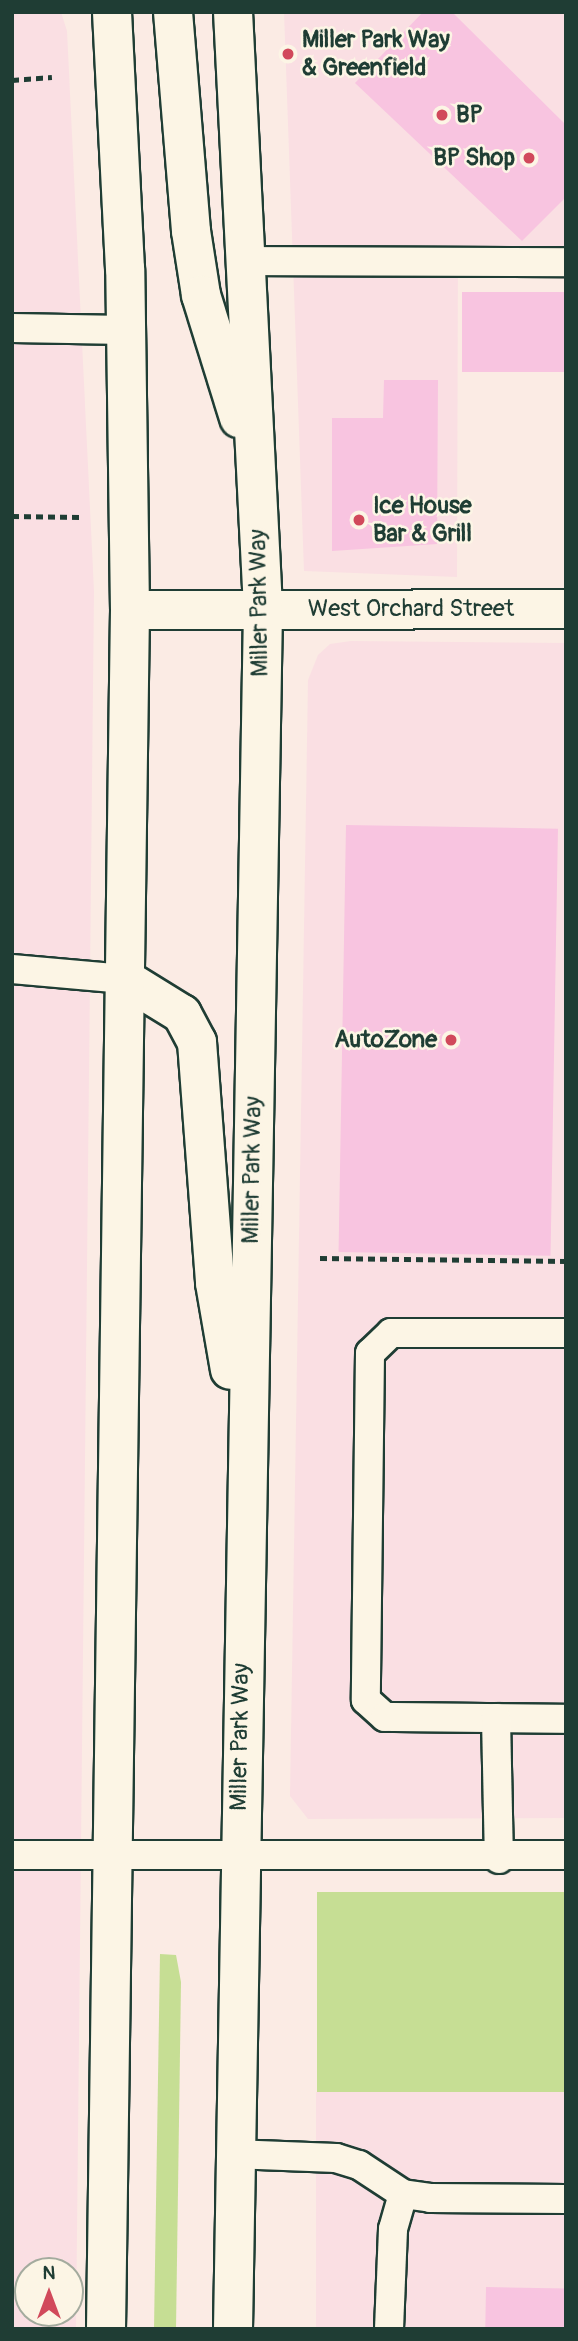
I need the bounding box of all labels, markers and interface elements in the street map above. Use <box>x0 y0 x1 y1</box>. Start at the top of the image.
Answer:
place label: Miller Park Way & Greenfield <box>302 26 450 82</box>
marker: Miller Park Way & Greenfield <box>280 46 296 62</box>
place label: BP <box>456 101 483 129</box>
marker: BP <box>434 107 450 123</box>
place label: BP Shop <box>433 144 515 172</box>
marker: BP Shop <box>521 150 537 166</box>
place label: Ice House Bar & Grill <box>373 492 472 548</box>
marker: Ice House Bar & Grill <box>351 512 367 528</box>
street label: Miller Park Way <box>243 529 275 677</box>
street label: West Orchard Street <box>308 595 514 623</box>
place label: AutoZone <box>334 1026 437 1054</box>
marker: AutoZone <box>443 1032 459 1048</box>
street label: Miller Park Way <box>236 1096 268 1244</box>
street label: Miller Park Way <box>224 1663 256 1811</box>
north arrow <box>14 2257 84 2327</box>
text: N <box>43 2261 55 2285</box>

